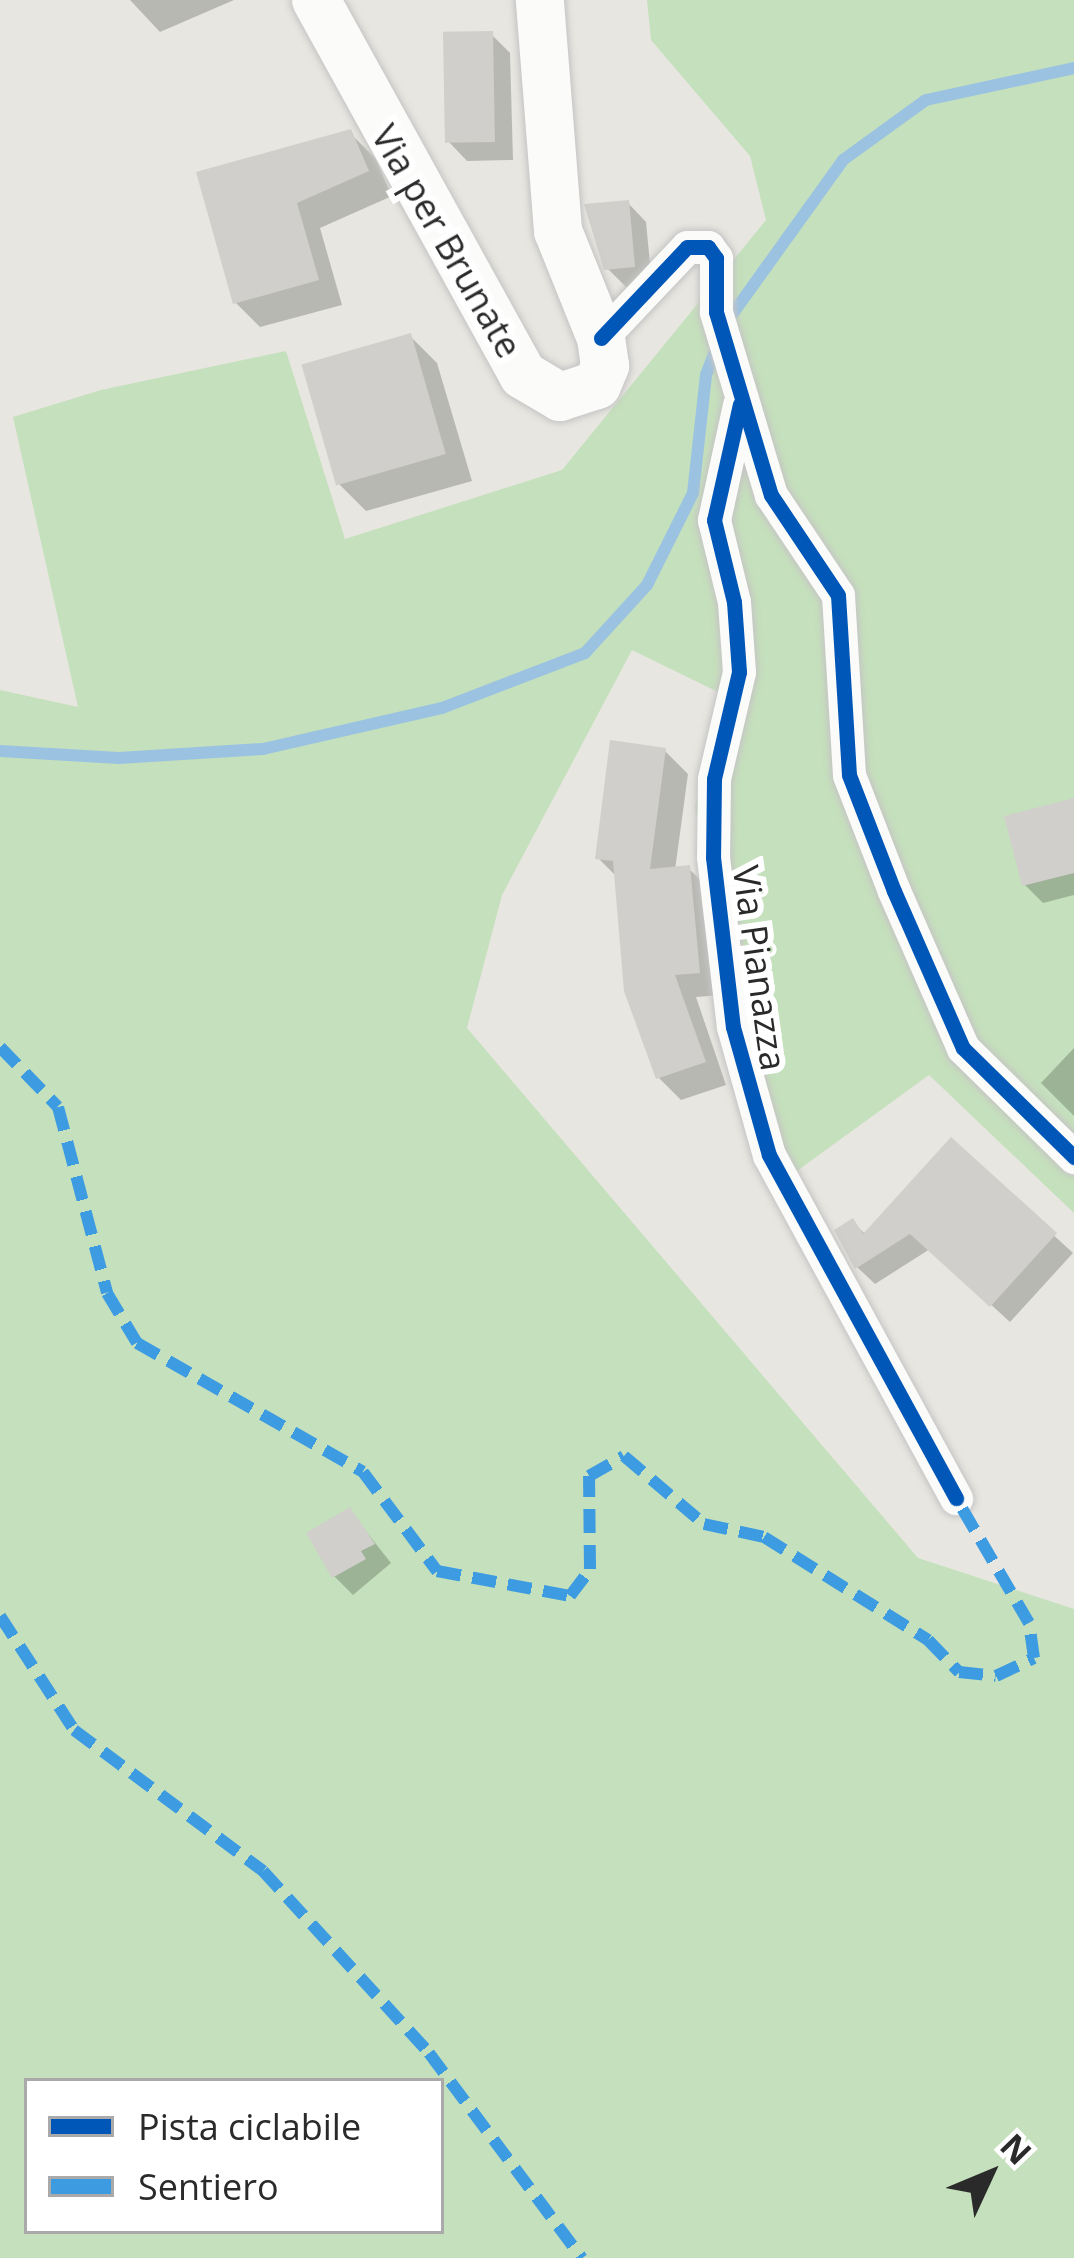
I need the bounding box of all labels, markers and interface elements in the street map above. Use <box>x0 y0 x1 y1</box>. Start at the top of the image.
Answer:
street label: Via per Brunate <box>363 117 531 365</box>
street label: Via Pianazza <box>724 863 796 1073</box>
legend <box>24 2078 444 2234</box>
text: Pista ciclabile <box>138 2102 361 2151</box>
north arrow <box>930 2114 1050 2234</box>
text: N <box>991 2123 1042 2174</box>
text: Sentiero <box>138 2162 279 2211</box>

